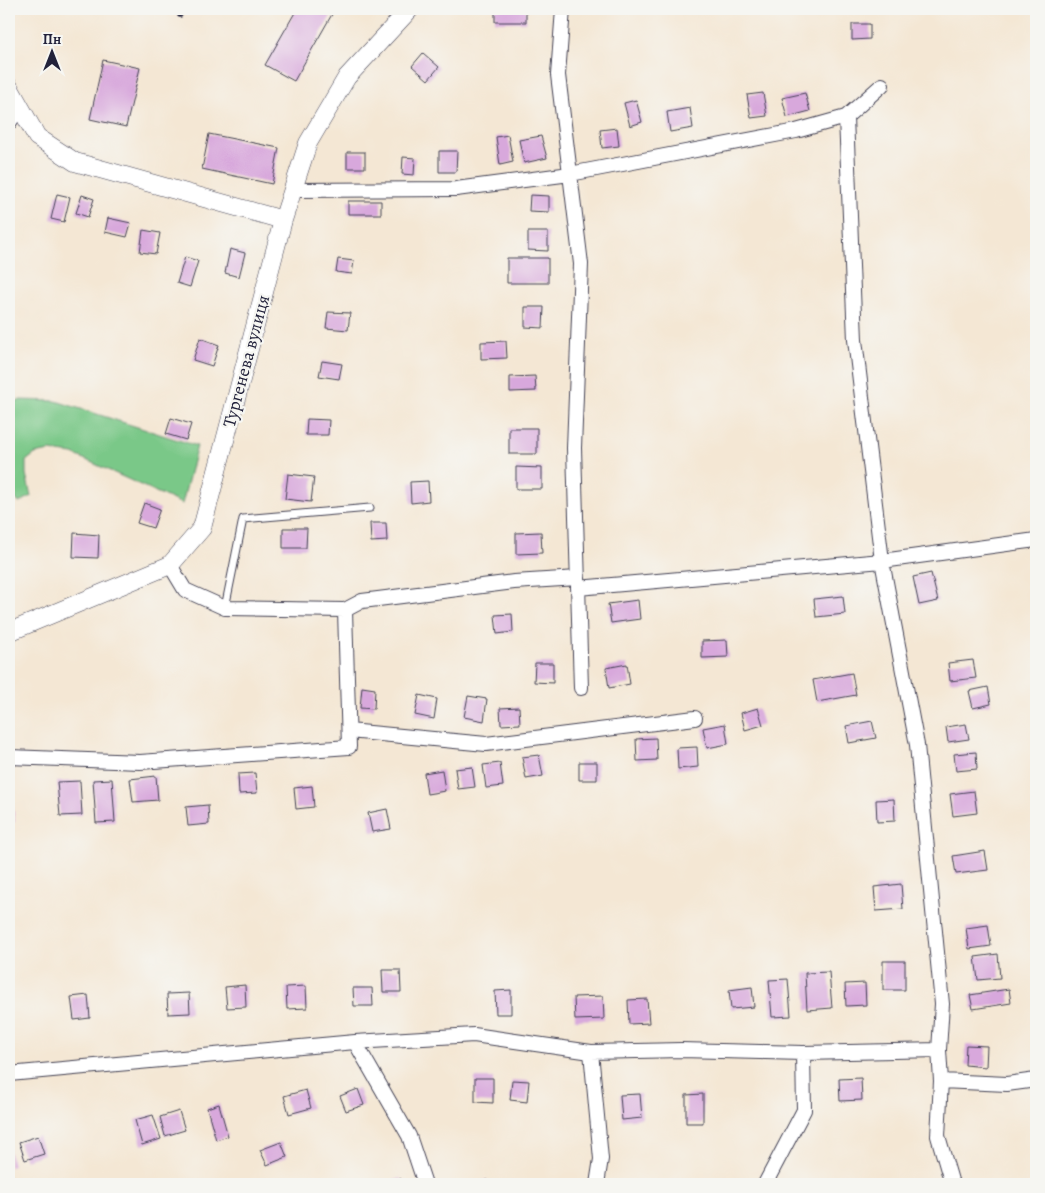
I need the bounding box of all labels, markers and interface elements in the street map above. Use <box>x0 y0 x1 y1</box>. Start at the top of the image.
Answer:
north arrow <box>28 28 78 78</box>
text: Пн <box>43 30 61 49</box>
street label: Тургенева вулиця <box>217 292 275 430</box>

